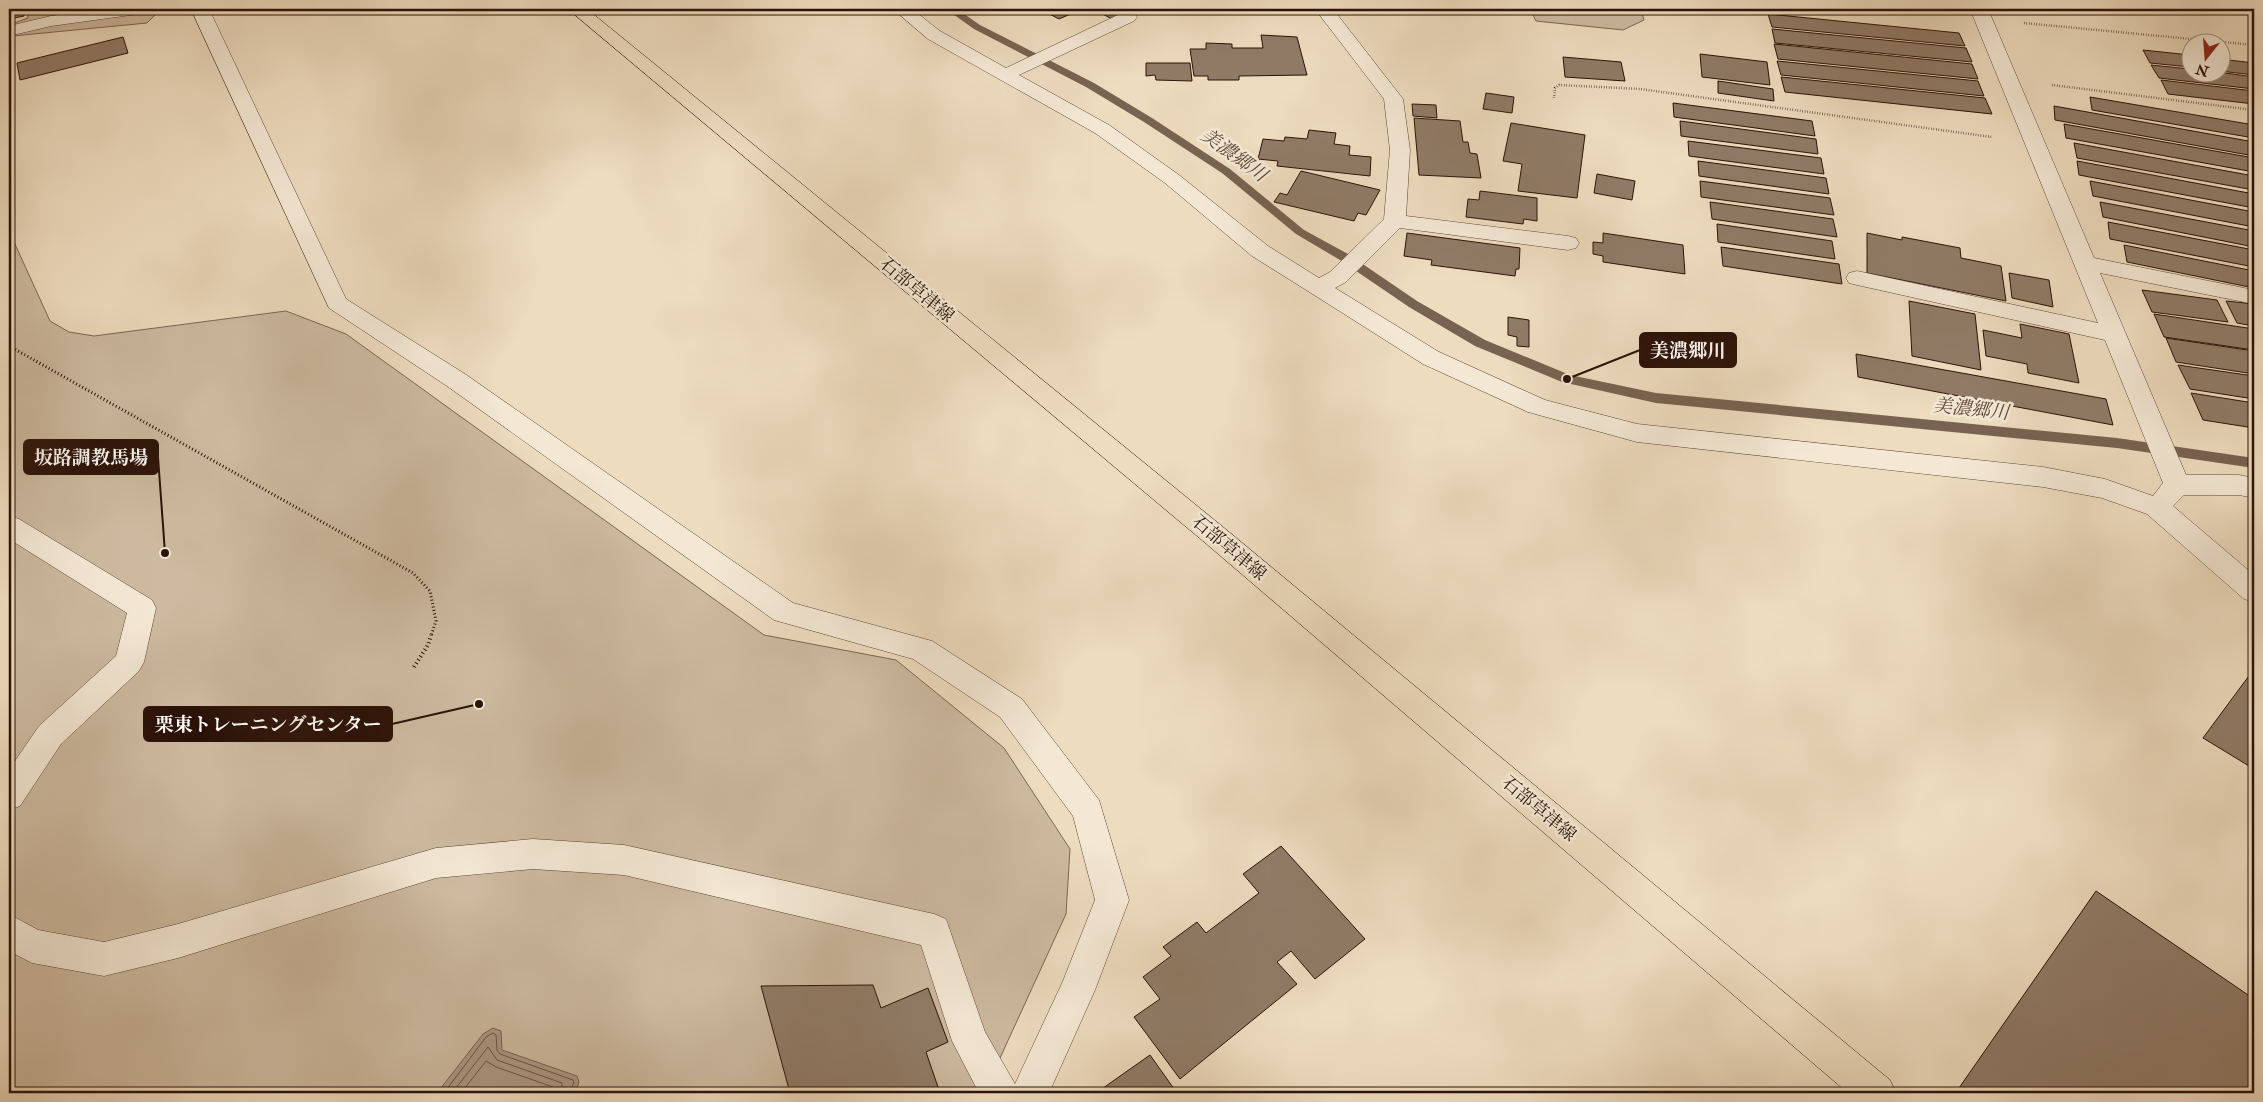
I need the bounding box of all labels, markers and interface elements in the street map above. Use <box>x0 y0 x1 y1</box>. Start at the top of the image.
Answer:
north arrow <box>2180 32 2230 82</box>
text: N <box>2193 60 2212 80</box>
water label: 美濃郷川 <box>1196 123 1273 188</box>
street label: 石部草津線 <box>875 252 959 328</box>
callout: 美濃郷川 <box>1640 333 1736 367</box>
text: 美濃郷川 <box>1650 339 1726 363</box>
water label: 美濃郷川 <box>1932 393 2012 425</box>
callout: 坂路調教馬場 <box>24 440 158 474</box>
text: 坂路調教馬場 <box>34 446 148 470</box>
street label: 石部草津線 <box>1187 510 1271 586</box>
callout: 栗東トレーニングセンター <box>144 707 392 741</box>
text: 栗東トレーニングセンター <box>155 713 381 737</box>
street label: 石部草津線 <box>1497 771 1581 847</box>

